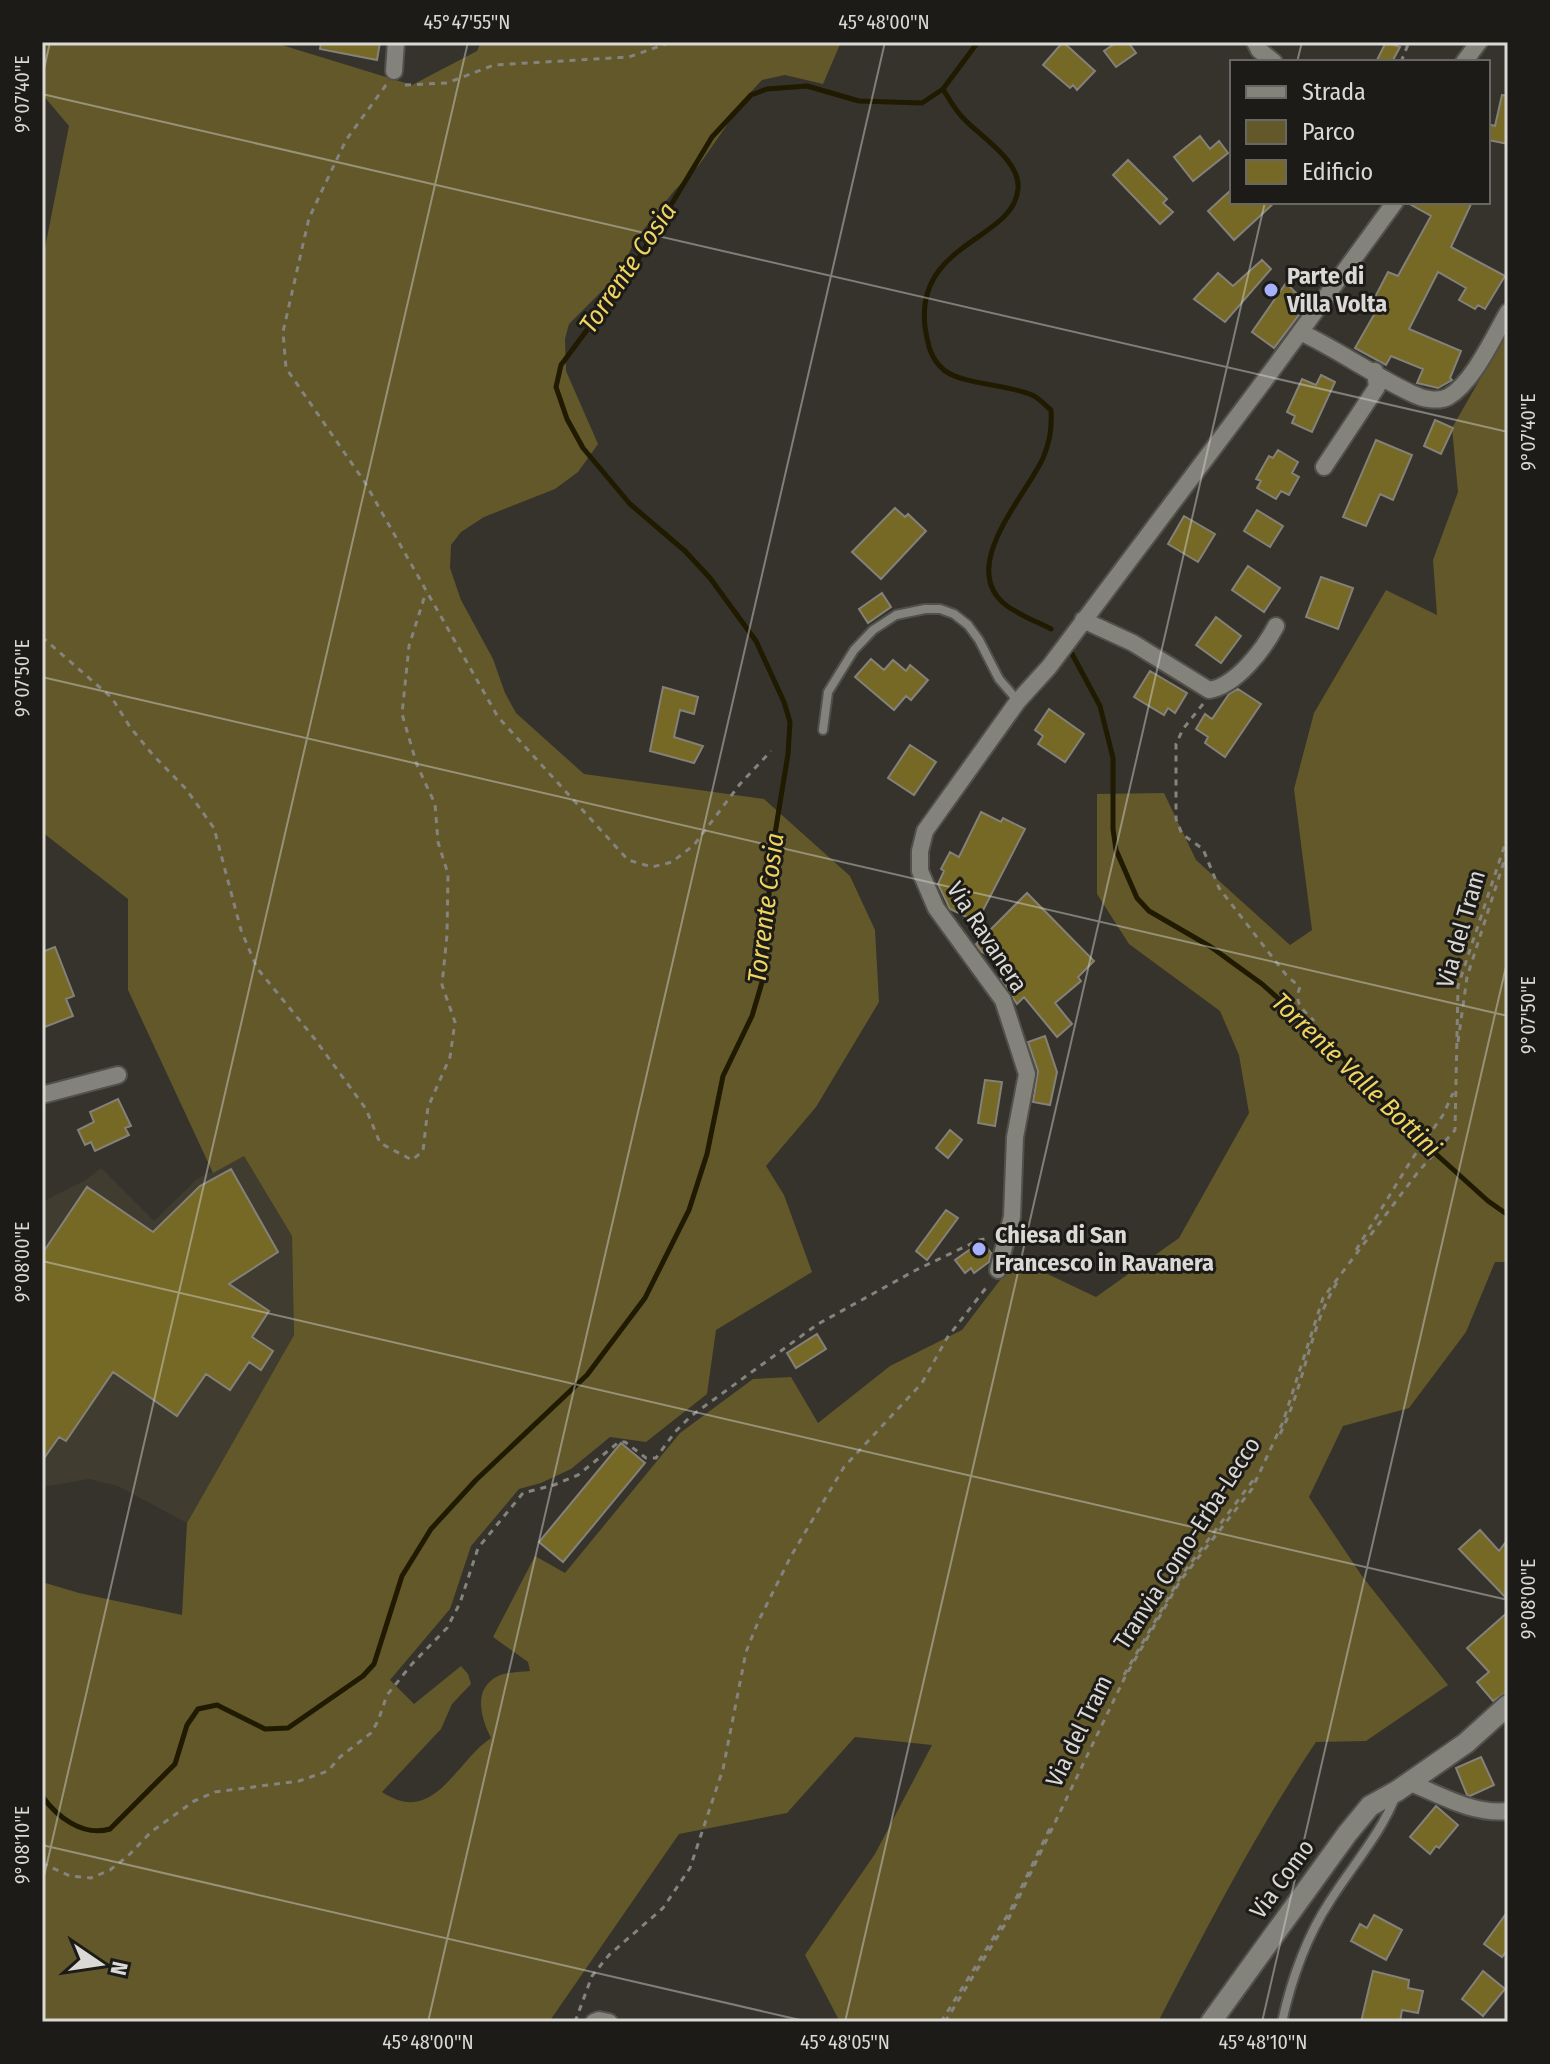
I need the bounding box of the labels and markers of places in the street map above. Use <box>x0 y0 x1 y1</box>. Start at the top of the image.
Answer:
place label: Parte di Villa Volta <box>1286 262 1387 318</box>
marker: Parte di Villa Volta <box>1262 281 1280 299</box>
place label: Chiesa di San Francesco in Ravanera <box>995 1221 1214 1277</box>
marker: Chiesa di San Francesco in Ravanera <box>970 1240 988 1258</box>

